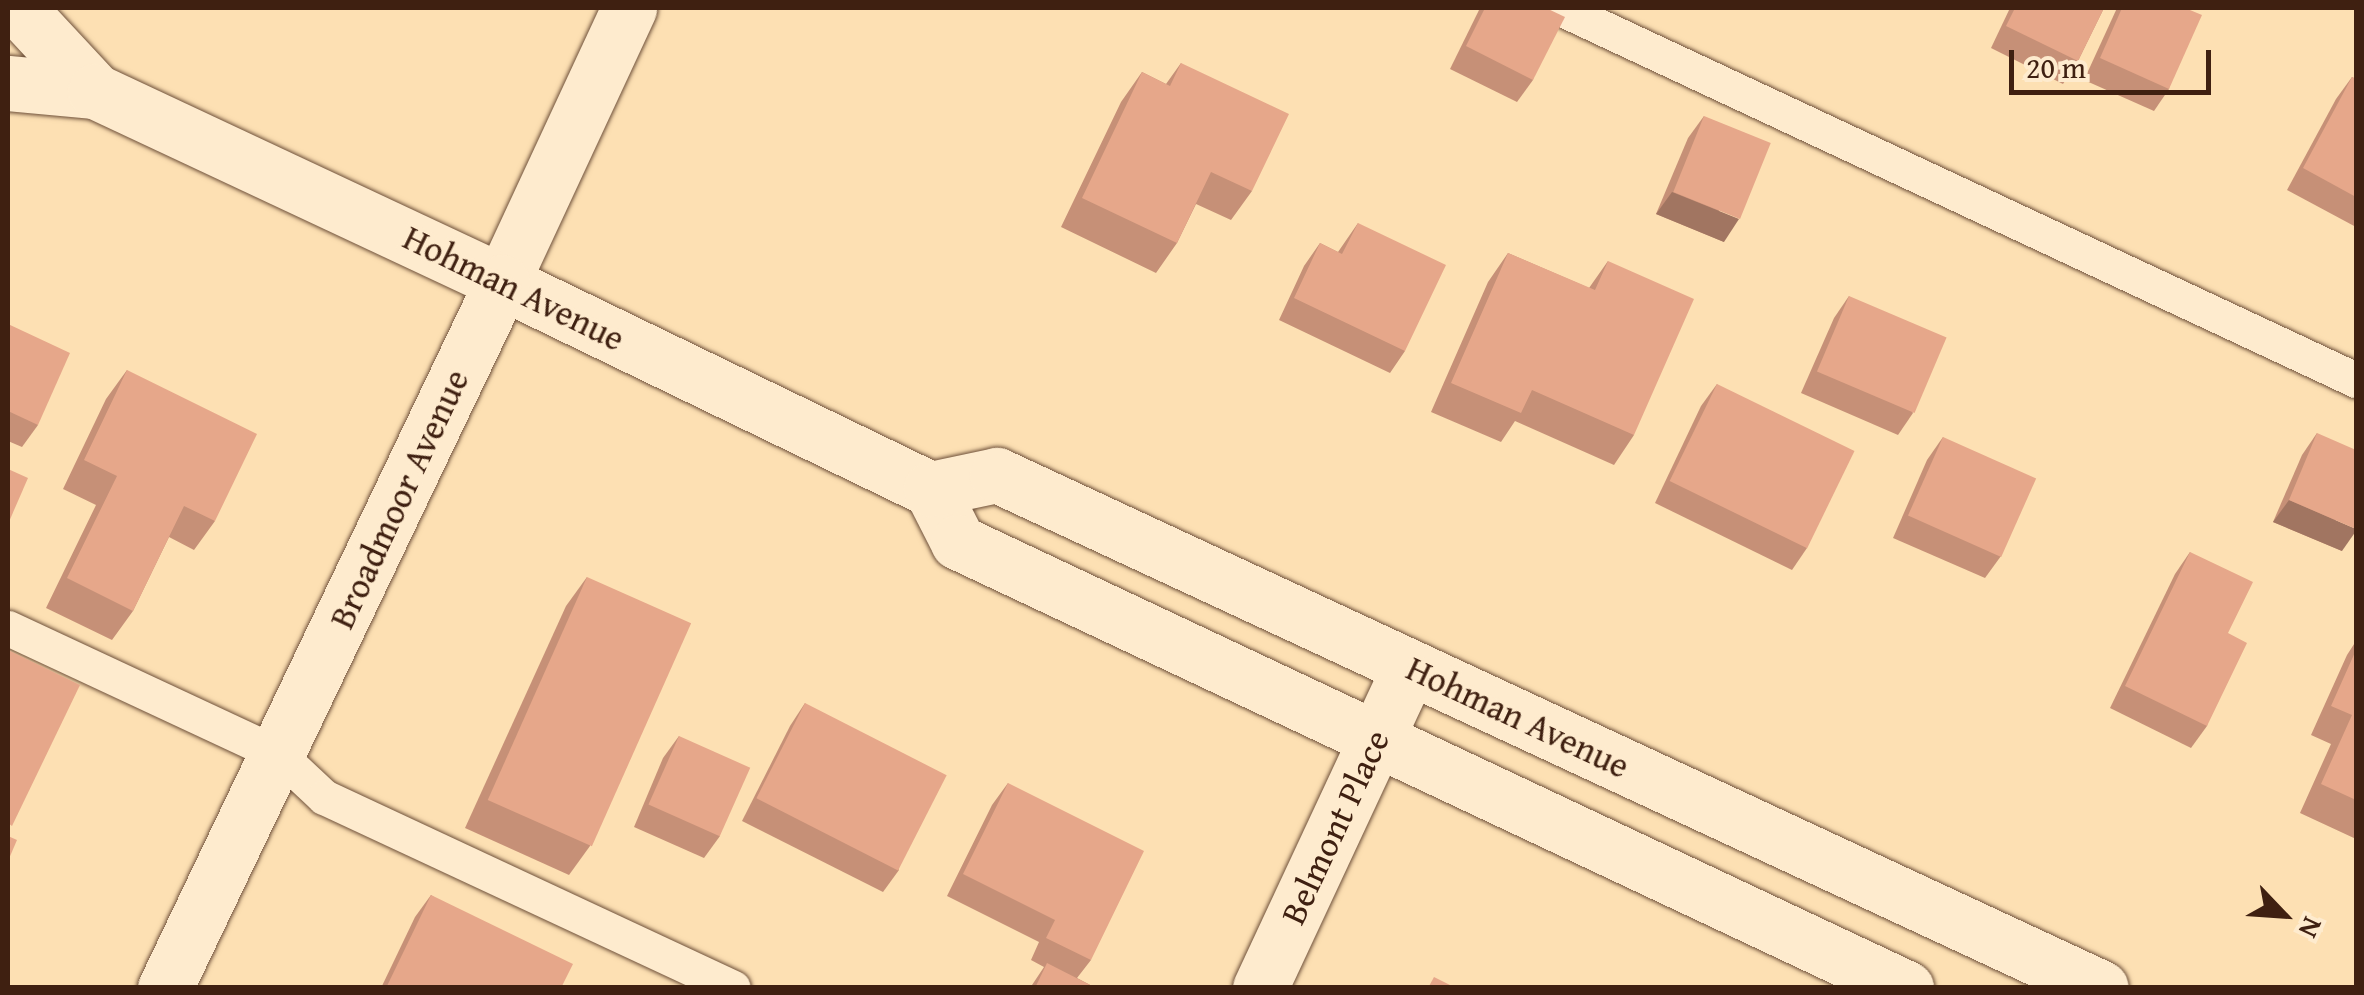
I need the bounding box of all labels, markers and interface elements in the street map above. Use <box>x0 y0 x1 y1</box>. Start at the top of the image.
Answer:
scale bar <box>2014 30 2216 92</box>
text: 20 m <box>2026 45 2086 89</box>
street label: Hohman Avenue <box>397 216 631 360</box>
street label: Broadmoor Avenue <box>321 363 477 635</box>
street label: Hohman Avenue <box>1400 647 1636 787</box>
street label: Belmont Place <box>1272 723 1398 931</box>
north arrow <box>2234 865 2334 965</box>
text: N <box>2289 911 2334 945</box>

